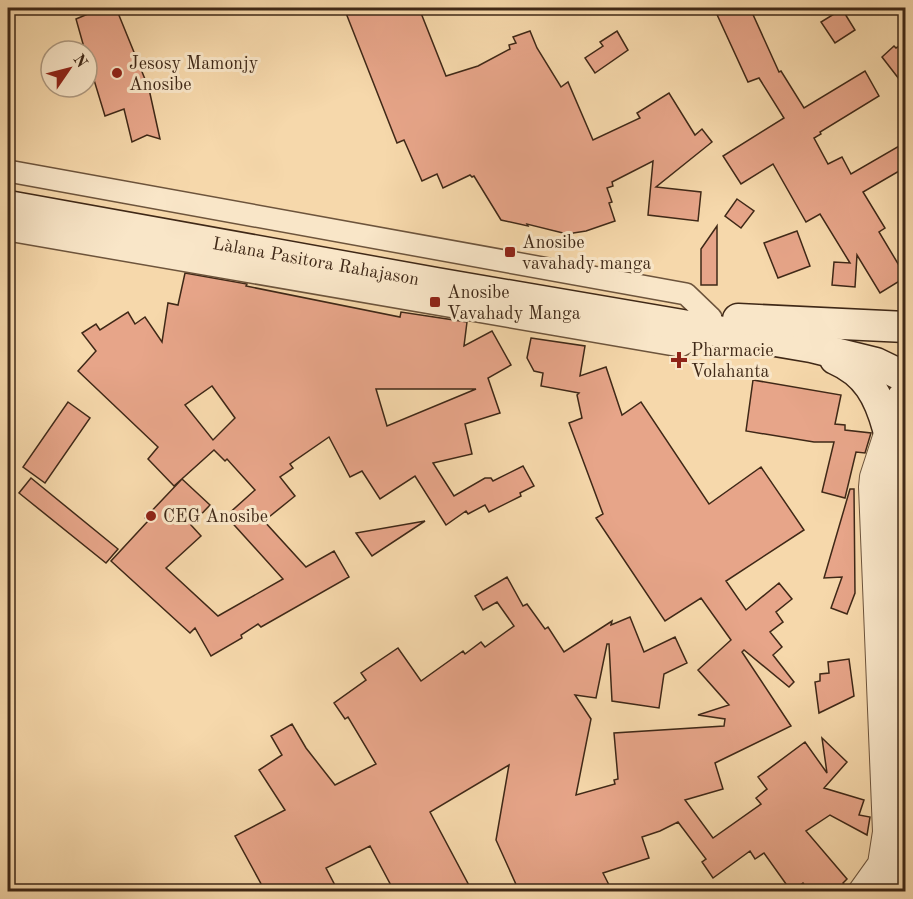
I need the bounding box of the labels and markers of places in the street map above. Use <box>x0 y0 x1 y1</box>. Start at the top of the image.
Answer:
place label: Jesosy Mamonjy Anosibe <box>129 55 259 94</box>
marker: Jesosy Mamonjy Anosibe <box>110 66 124 80</box>
place label: Anosibe vavahady manga <box>522 234 651 273</box>
marker: Anosibe vavahady manga <box>503 245 517 259</box>
place label: Anosibe Vavahady Manga <box>447 284 581 323</box>
marker: Anosibe Vavahady Manga <box>428 295 442 309</box>
place label: Pharmacie Volahanta <box>691 342 773 381</box>
marker: Pharmacie Volahanta <box>672 353 686 367</box>
place label: CEG Anosibe <box>163 508 268 526</box>
marker: CEG Anosibe <box>144 509 158 523</box>

